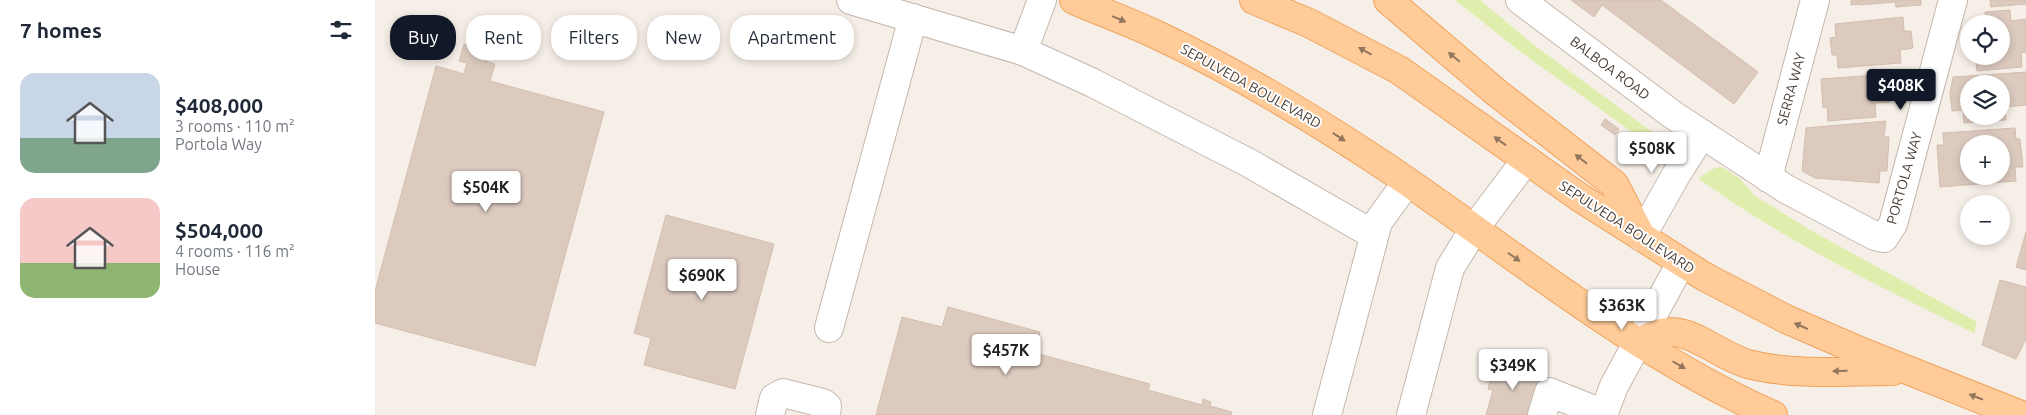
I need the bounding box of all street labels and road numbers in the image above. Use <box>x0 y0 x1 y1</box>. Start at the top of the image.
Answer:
street label: BALBOA ROAD <box>1567 33 1653 103</box>
street label: SEPULVEDA BOULEVARD <box>1178 41 1324 131</box>
street label: SERRA WAY <box>1774 51 1808 127</box>
street label: PORTOLA WAY <box>1883 130 1925 226</box>
street label: SEPULVEDA BOULEVARD <box>1556 177 1698 277</box>

